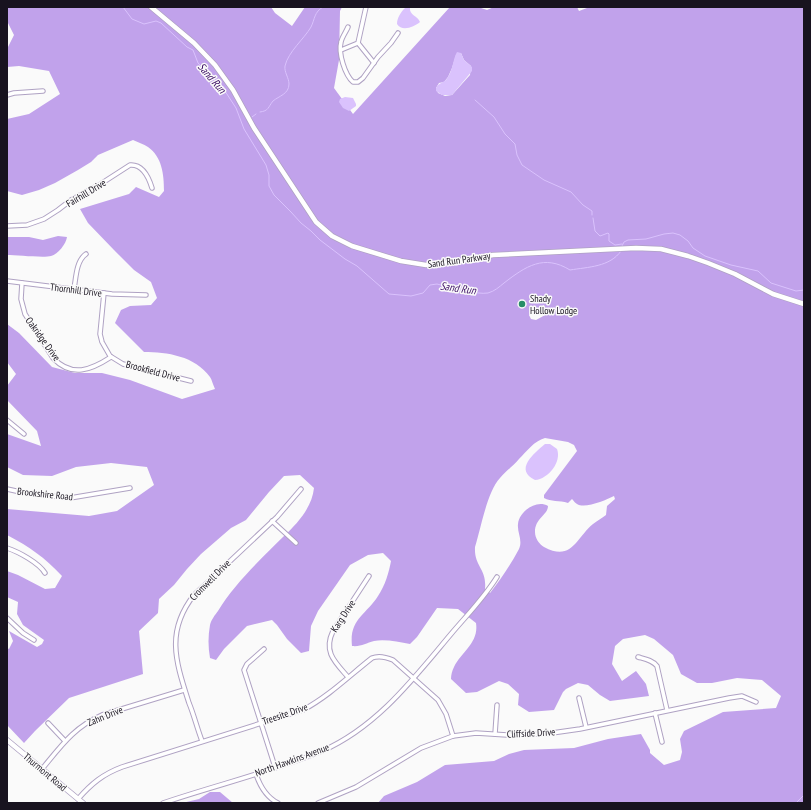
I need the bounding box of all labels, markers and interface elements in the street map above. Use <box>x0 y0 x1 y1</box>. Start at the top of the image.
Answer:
water label: Sand Run <box>195 60 230 97</box>
street label: Fairhill Drive <box>64 176 108 210</box>
street label: Sand Run Parkway <box>427 249 491 271</box>
water label: Sand Run <box>439 279 478 298</box>
street label: Thornhill Drive <box>49 280 103 300</box>
place label: Shady Hollow Lodge <box>530 292 577 317</box>
marker: Shady Hollow Lodge <box>517 299 527 309</box>
street label: Oakridge Drive <box>23 314 63 364</box>
street label: Brookfield Drive <box>125 358 181 384</box>
street label: Brookshire Road <box>16 485 74 503</box>
street label: Cromwell Drive <box>187 557 233 603</box>
street label: Karg Drive <box>328 597 358 635</box>
street label: Treesite Drive <box>261 700 309 728</box>
street label: Zahn Drive <box>85 703 125 729</box>
street label: Cliffside Drive <box>506 725 556 741</box>
street label: North Hawkins Avenue <box>253 741 331 779</box>
street label: Thurmont Road <box>20 750 70 794</box>

